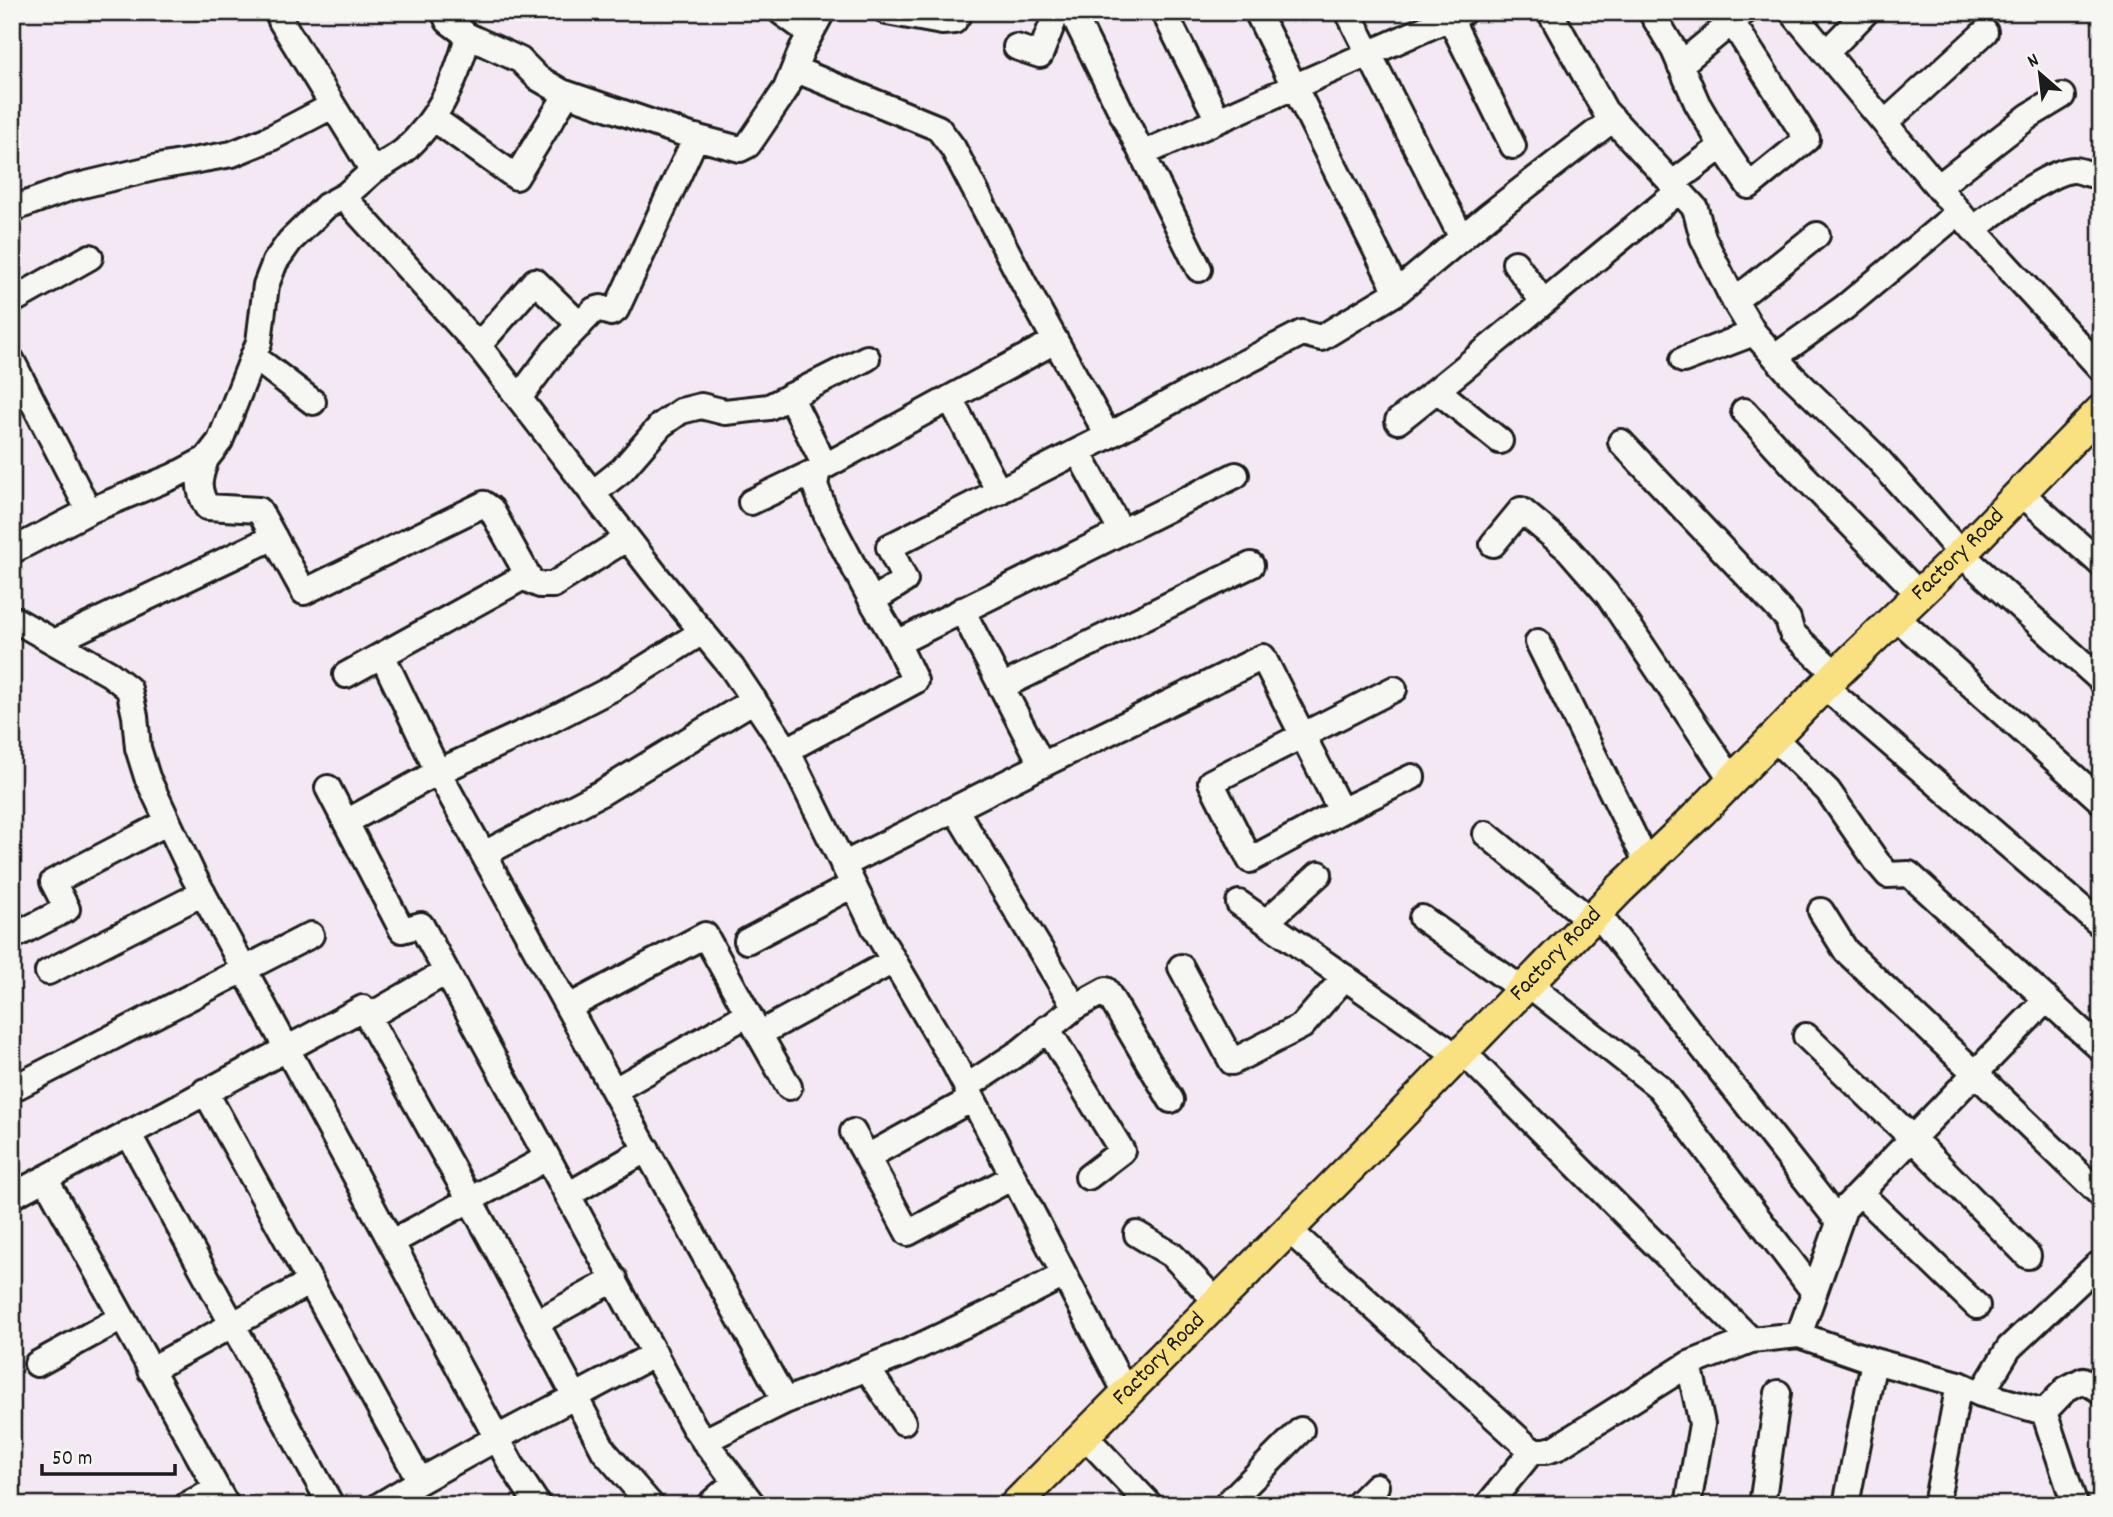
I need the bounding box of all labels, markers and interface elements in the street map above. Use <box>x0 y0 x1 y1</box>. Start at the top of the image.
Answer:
north arrow <box>2004 38 2074 108</box>
text: N <box>2023 48 2044 76</box>
street label: Factory Road <box>1904 501 2013 610</box>
street label: Factory Road <box>1502 900 1610 1010</box>
street label: Factory Road <box>1105 1305 1214 1414</box>
scale bar <box>42 1433 175 1477</box>
text: 50 m <box>52 1445 92 1475</box>

